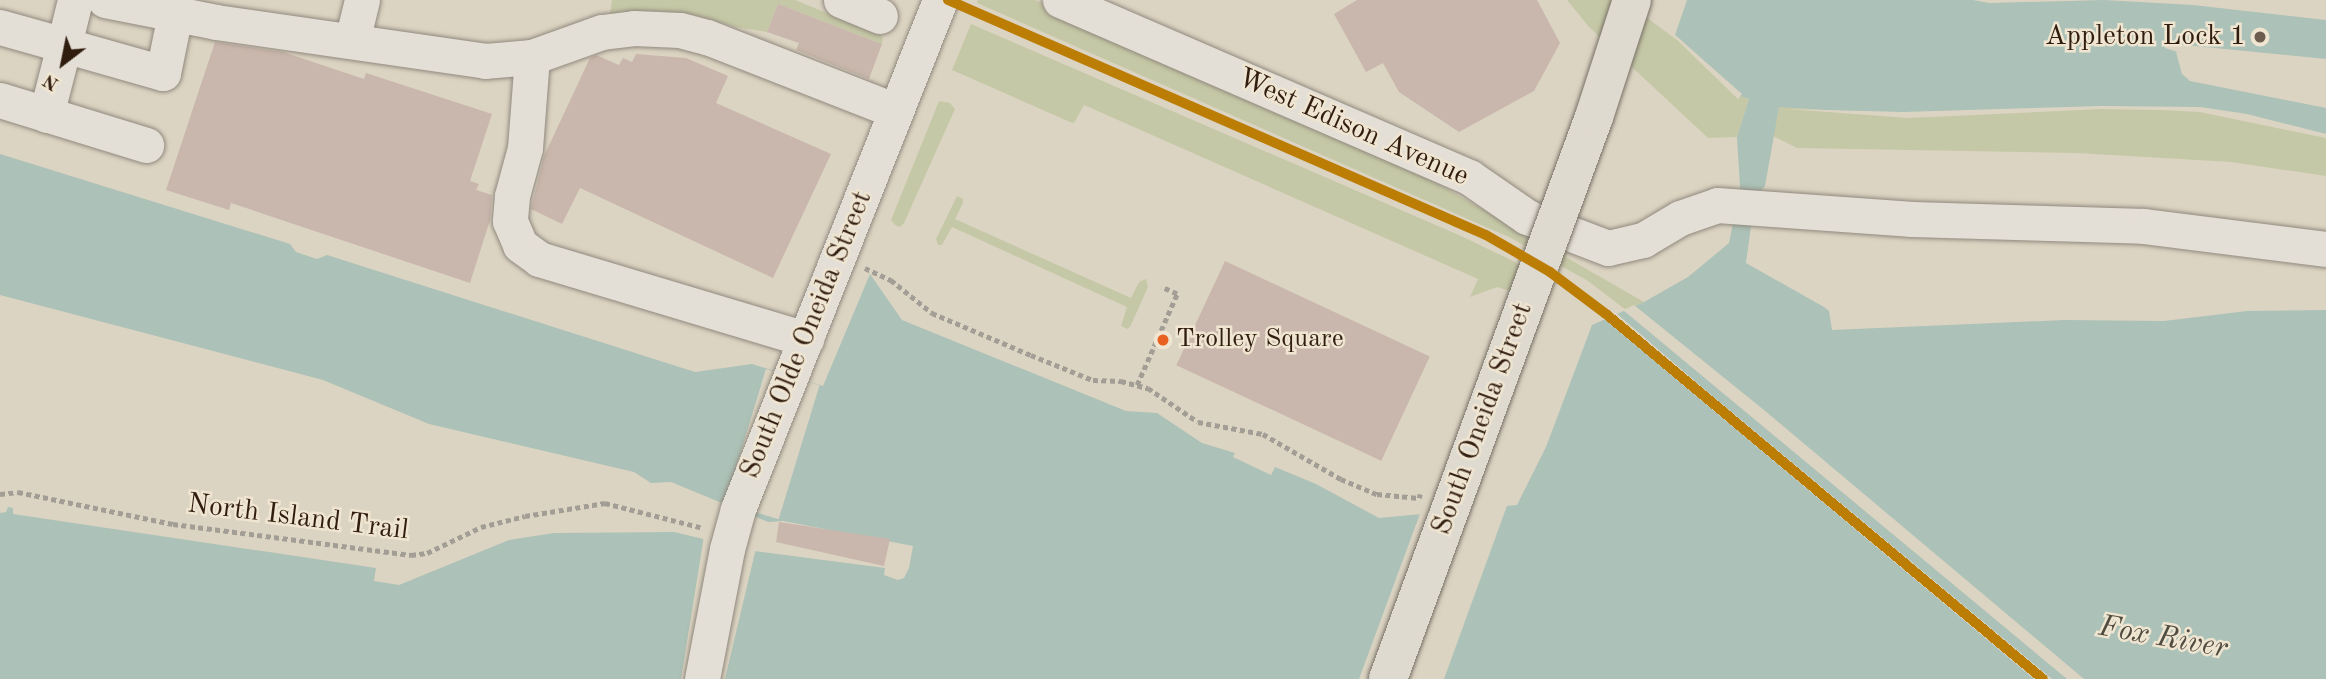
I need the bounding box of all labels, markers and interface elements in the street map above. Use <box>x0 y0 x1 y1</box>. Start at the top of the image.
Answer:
place label: Appleton Lock 1 <box>2045 20 2246 54</box>
north arrow <box>28 28 98 98</box>
marker: Appleton Lock 1 <box>2252 29 2268 45</box>
street label: West Edison Avenue <box>1232 62 1474 194</box>
text: N <box>40 69 63 93</box>
street label: South Olde Oneida Street <box>734 186 880 484</box>
street label: South Oneida Street <box>1425 298 1541 540</box>
place label: Trolley Square <box>1176 324 1344 356</box>
marker: Trolley Square <box>1156 333 1170 347</box>
street label: North Island Trail <box>186 488 410 548</box>
water label: Fox River <box>2096 609 2230 667</box>

